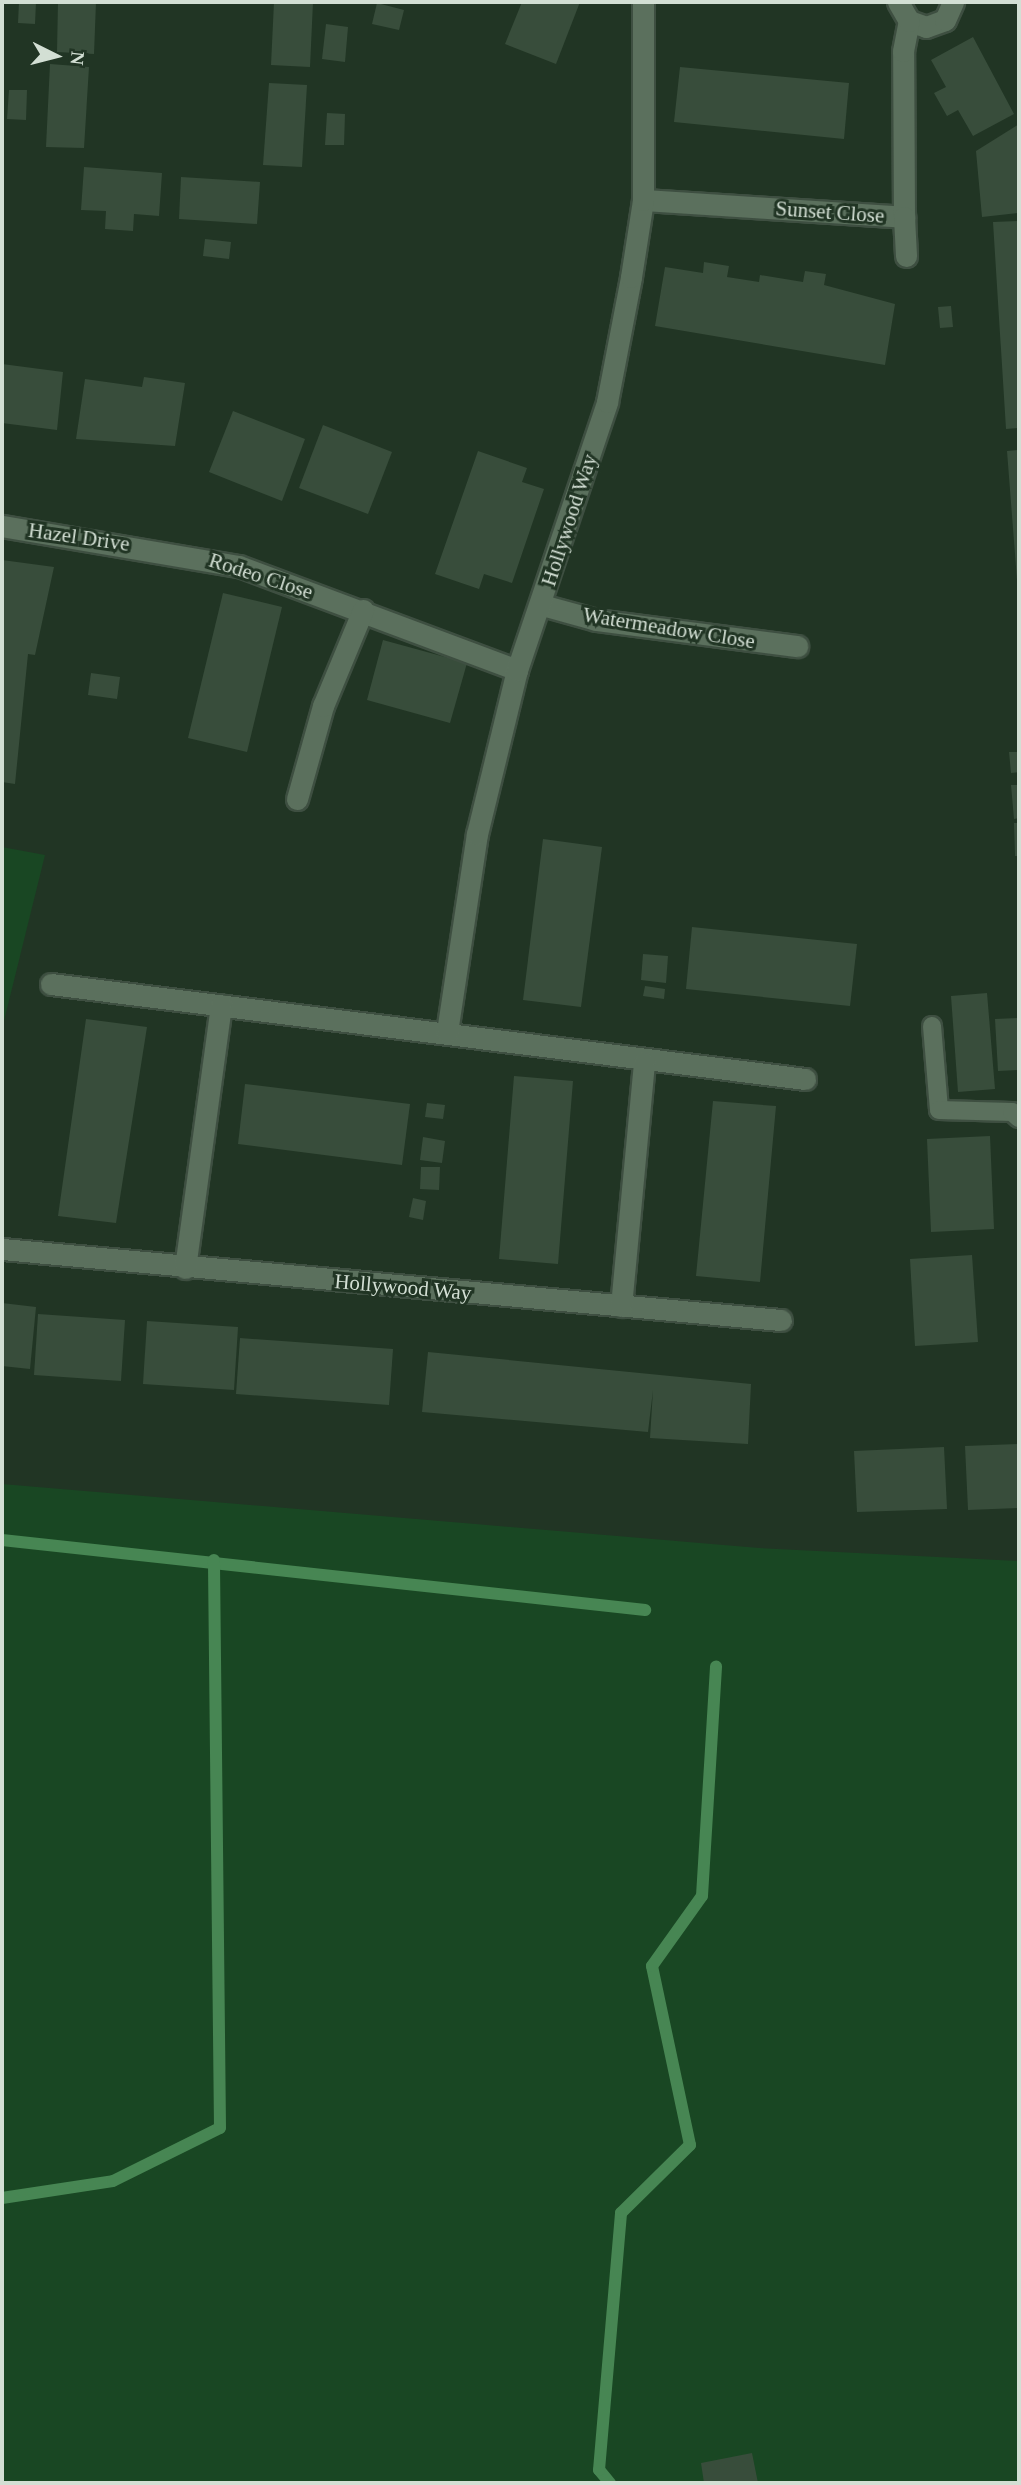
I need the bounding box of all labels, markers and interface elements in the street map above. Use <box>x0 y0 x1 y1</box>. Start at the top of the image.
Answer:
north arrow <box>21 21 91 91</box>
text: N <box>66 50 89 66</box>
street label: Sunset Close <box>775 196 885 228</box>
street label: Hollywood Way <box>536 451 602 589</box>
street label: Hazel Drive <box>27 517 131 557</box>
street label: Rodeo Close <box>206 547 316 605</box>
street label: Watermeadow Close <box>581 602 757 654</box>
street label: Hollywood Way <box>333 1268 473 1306</box>

